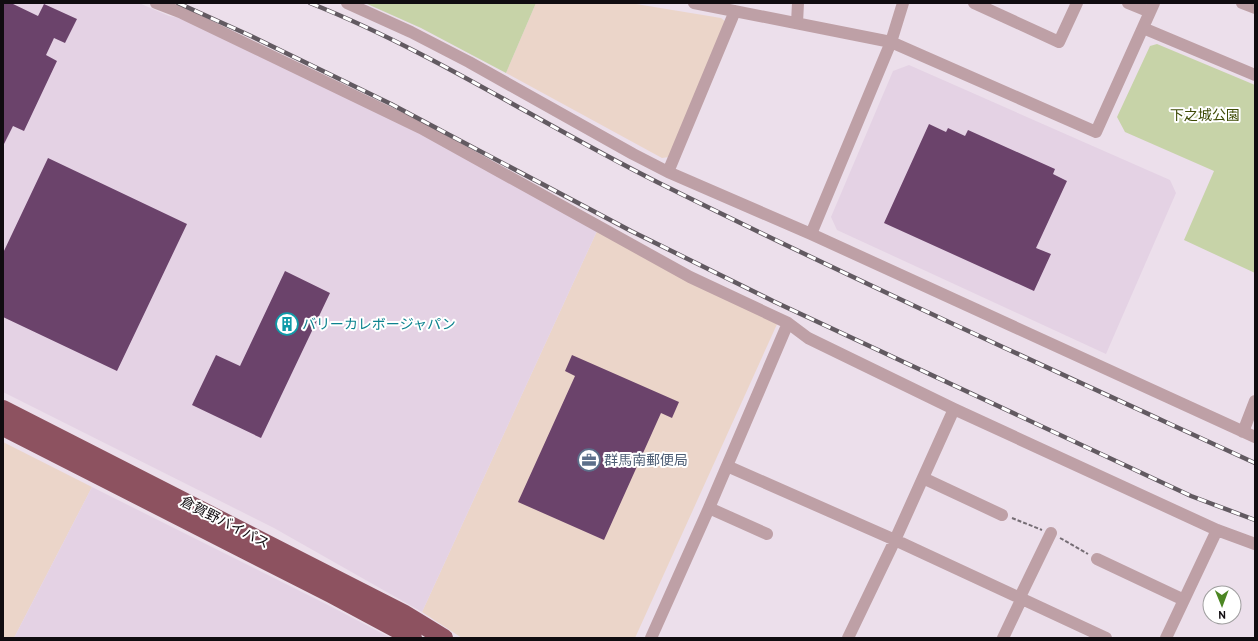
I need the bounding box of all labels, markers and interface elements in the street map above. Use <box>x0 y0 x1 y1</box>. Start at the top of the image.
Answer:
park label: 下之城公園 <box>1170 108 1240 125</box>
building icon: バリーカレボージャパン <box>274 311 300 337</box>
place label: バリーカレボージャパン <box>302 317 456 334</box>
office icon: 群馬南郵便局 <box>576 447 602 473</box>
place label: 群馬南郵便局 <box>604 453 688 470</box>
street label: 倉賀野バイパス <box>177 494 272 553</box>
north arrow <box>1202 585 1242 625</box>
text: N <box>1218 607 1226 621</box>

